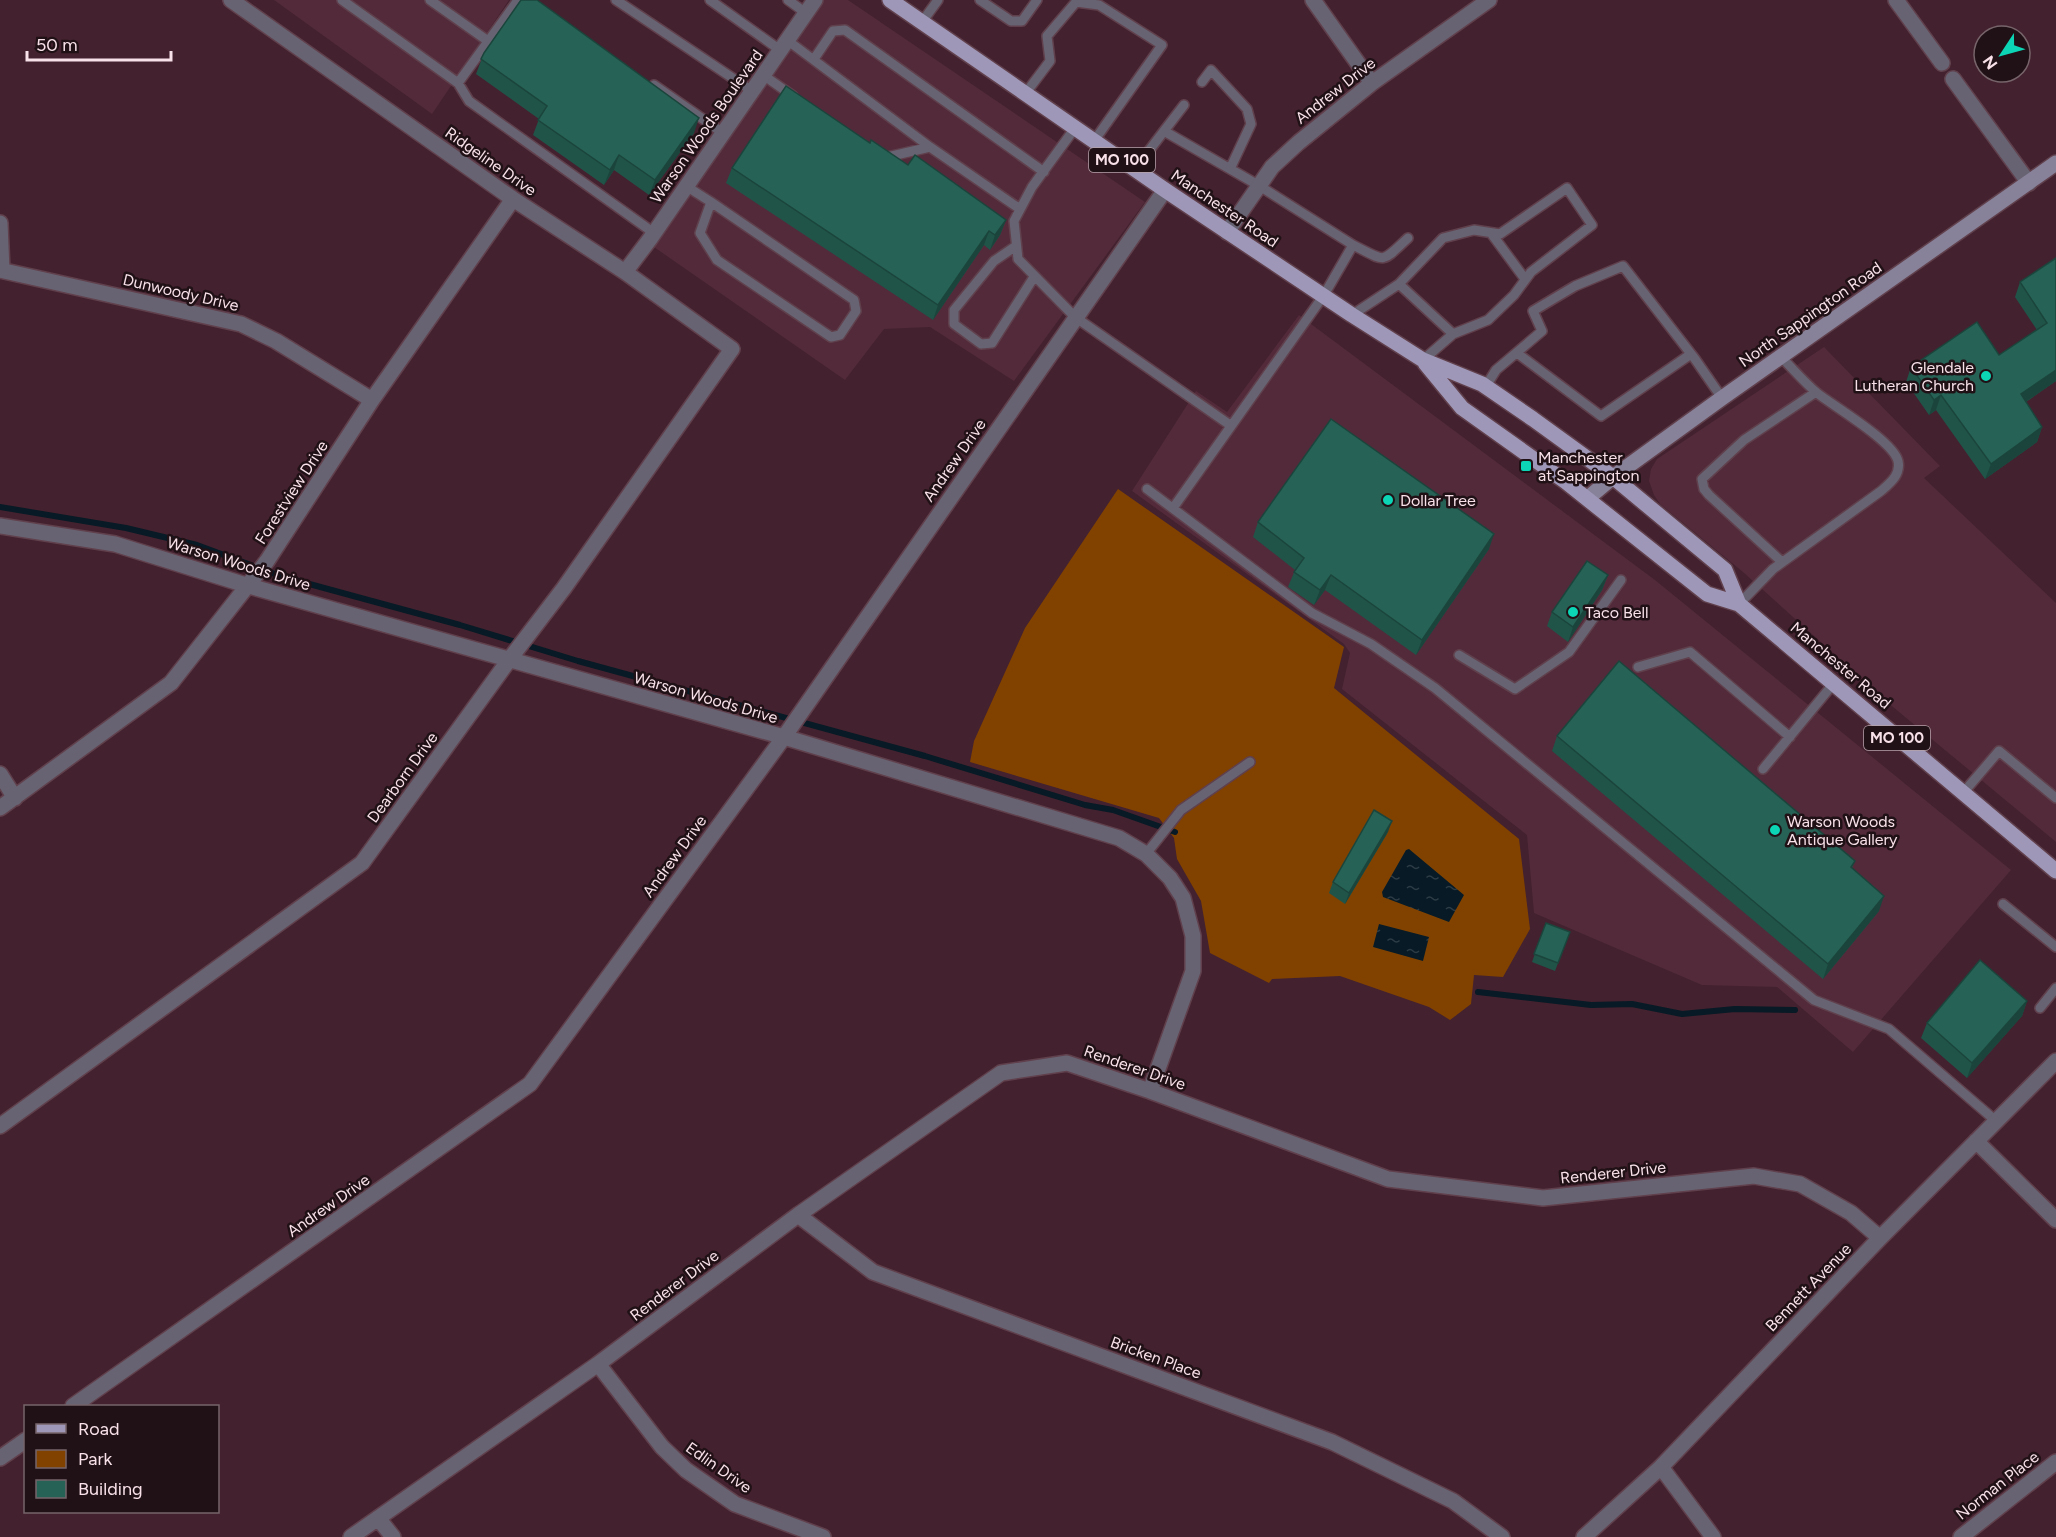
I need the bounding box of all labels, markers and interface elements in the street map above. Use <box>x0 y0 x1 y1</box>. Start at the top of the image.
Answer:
scale bar <box>27 24 171 62</box>
north arrow <box>1972 24 2032 84</box>
text: 50 m <box>36 34 78 56</box>
street label: Warson Woods Boulevard <box>646 46 767 207</box>
text: N <box>1979 52 2002 73</box>
street label: Andrew Drive <box>1291 53 1379 128</box>
street label: Ridgeline Drive <box>441 123 540 200</box>
road number: MO 100 <box>1089 148 1155 172</box>
street label: Manchester Road <box>1167 165 1282 251</box>
street label: North Sappington Road <box>1735 258 1885 371</box>
street label: Dunwoody Drive <box>121 270 241 315</box>
place label: Glendale Lutheran Church <box>1854 358 1974 395</box>
marker: Glendale Lutheran Church <box>1979 369 1993 383</box>
street label: Andrew Drive <box>919 415 990 505</box>
street label: Forestview Drive <box>251 437 332 548</box>
place label: Manchester at Sappington <box>1538 448 1639 485</box>
marker: Manchester at Sappington <box>1519 459 1533 473</box>
place label: Dollar Tree <box>1400 491 1476 510</box>
marker: Dollar Tree <box>1381 493 1395 507</box>
street label: Warson Woods Drive <box>165 533 313 594</box>
place label: Taco Bell <box>1585 603 1648 622</box>
marker: Taco Bell <box>1566 605 1580 619</box>
street label: Manchester Road <box>1787 618 1895 713</box>
street label: Warson Woods Drive <box>632 668 780 727</box>
road number: MO 100 <box>1864 726 1930 750</box>
street label: Dearborn Drive <box>363 728 442 826</box>
street label: Andrew Drive <box>638 811 711 901</box>
place label: Warson Woods Antique Gallery <box>1787 812 1898 849</box>
marker: Warson Woods Antique Gallery <box>1768 823 1782 837</box>
street label: Renderer Drive <box>1081 1041 1188 1094</box>
street label: Renderer Drive <box>1559 1157 1667 1188</box>
street label: Andrew Drive <box>283 1170 373 1241</box>
street label: Bennett Avenue <box>1761 1239 1855 1335</box>
street label: Renderer Drive <box>626 1246 723 1325</box>
street label: Bricken Place <box>1108 1332 1204 1383</box>
legend <box>24 1405 219 1513</box>
text: Road <box>78 1418 119 1440</box>
street label: Edlin Drive <box>682 1438 755 1497</box>
street label: Norman Place <box>1952 1447 2043 1524</box>
text: Park <box>78 1448 113 1470</box>
text: Building <box>78 1478 143 1500</box>

